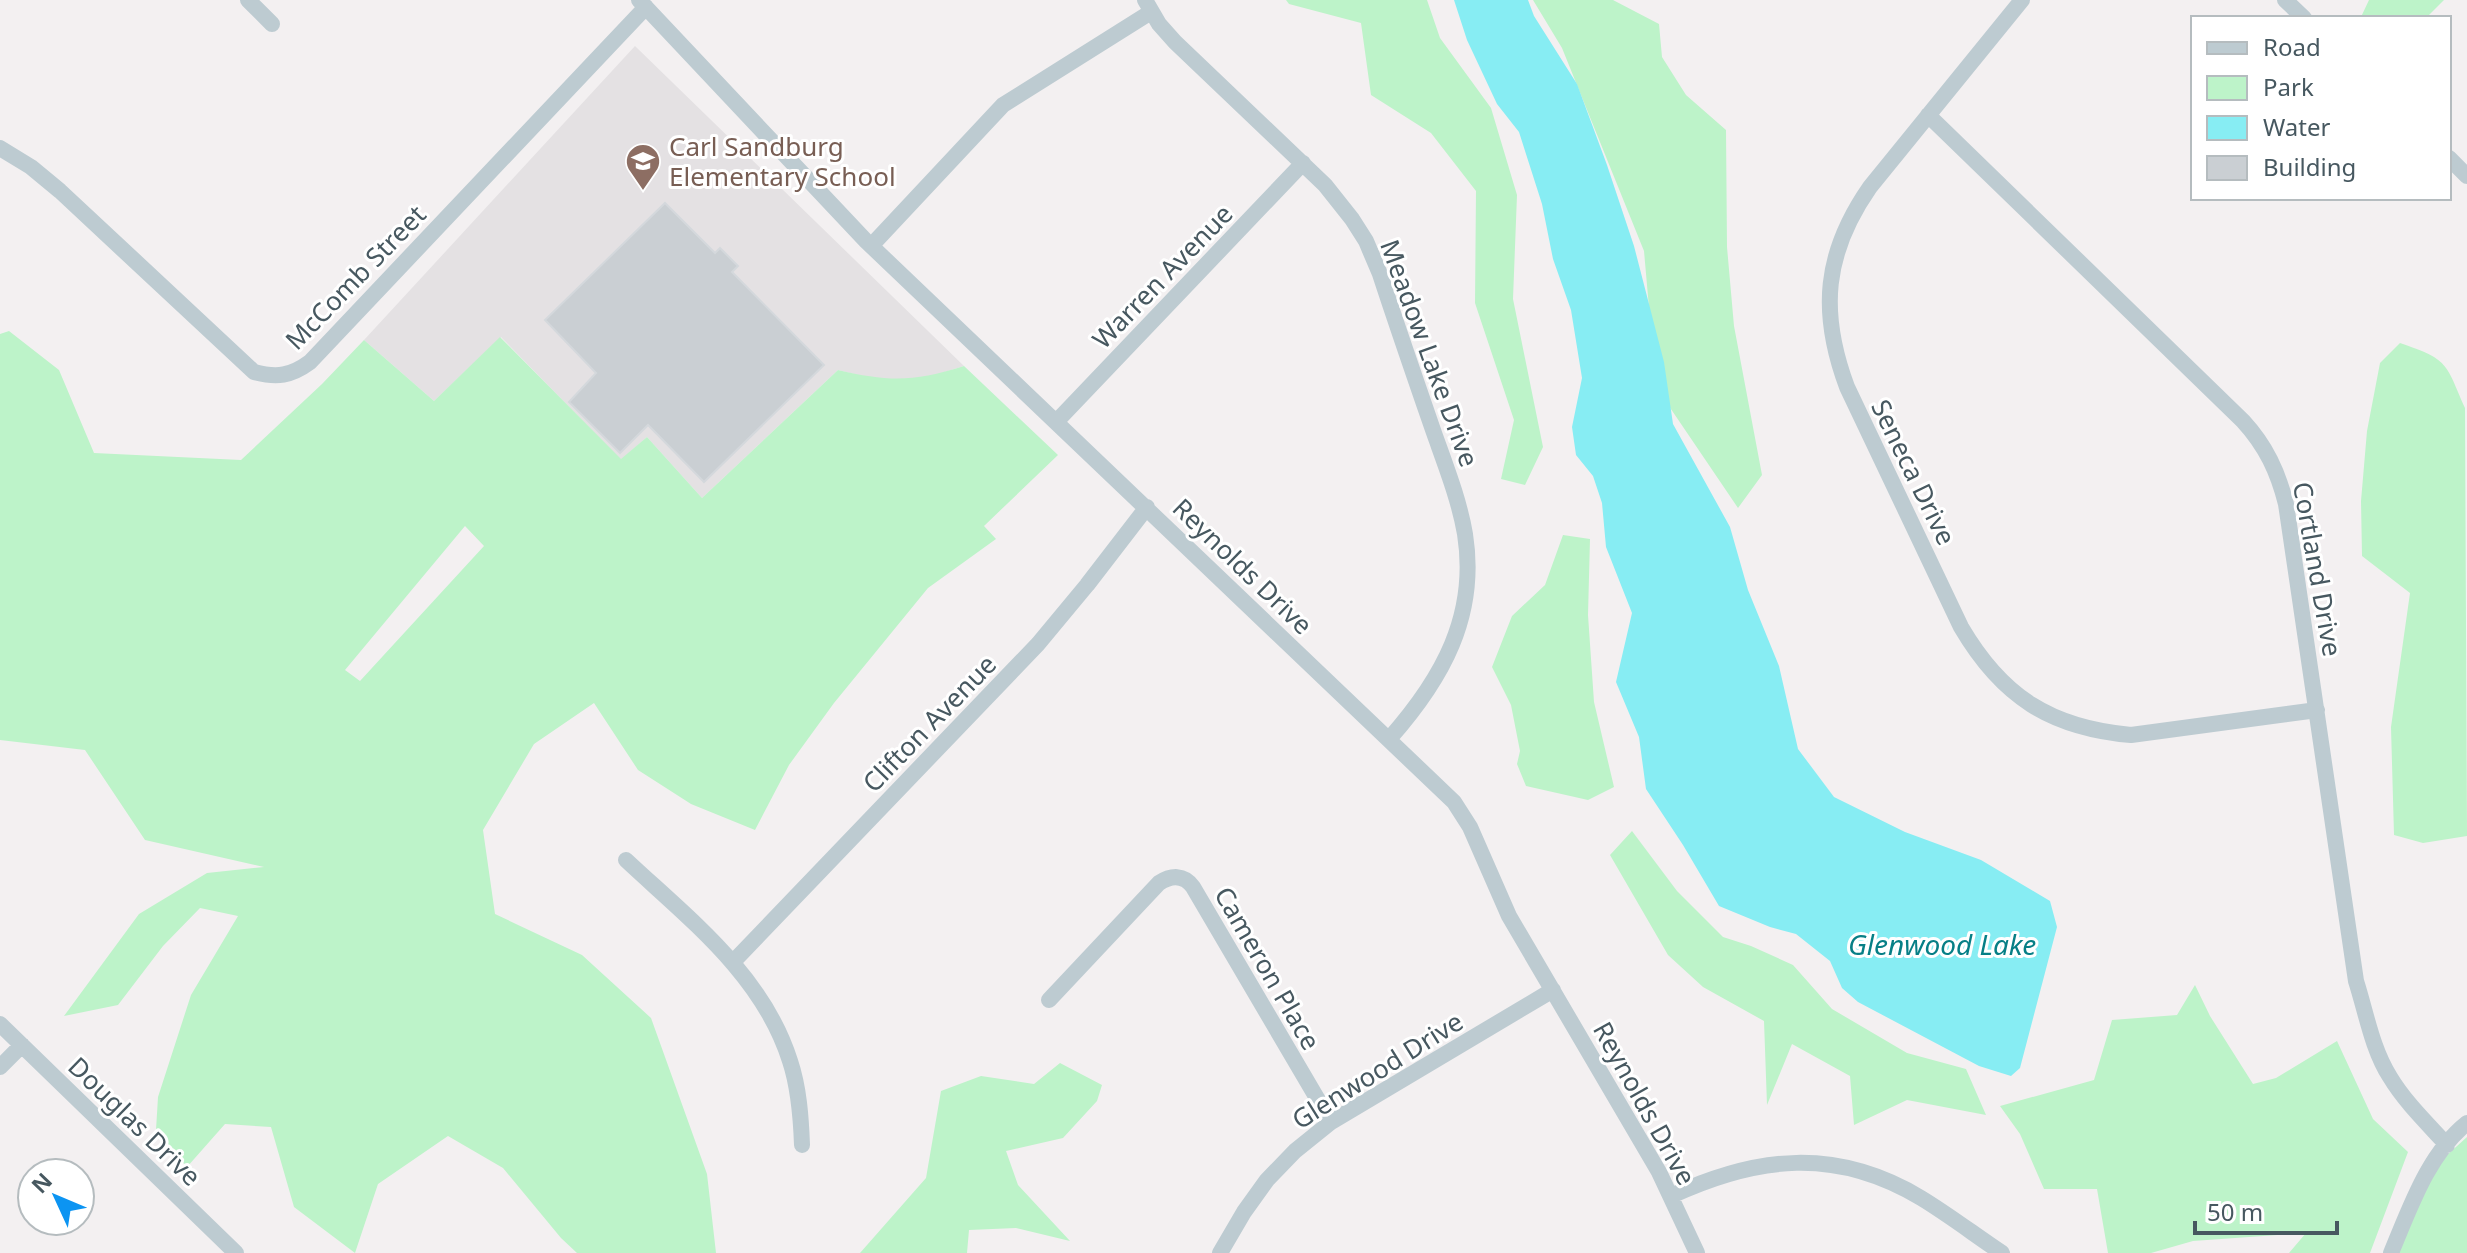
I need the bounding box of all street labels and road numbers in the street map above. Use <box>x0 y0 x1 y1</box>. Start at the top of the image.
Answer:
street label: Warren Avenue <box>1084 196 1240 356</box>
street label: McComb Street <box>277 197 433 357</box>
street label: Meadow Lake Drive <box>1372 235 1488 471</box>
street label: Seneca Drive <box>1863 393 1965 551</box>
street label: Cortland Drive <box>2285 479 2351 659</box>
street label: Reynolds Drive <box>1165 490 1321 642</box>
street label: Clifton Avenue <box>854 646 1004 800</box>
street label: Cameron Place <box>1207 880 1329 1056</box>
street label: Glenwood Drive <box>1285 1003 1469 1137</box>
street label: Reynolds Drive <box>1585 1015 1705 1191</box>
street label: Douglas Drive <box>61 1048 209 1194</box>

